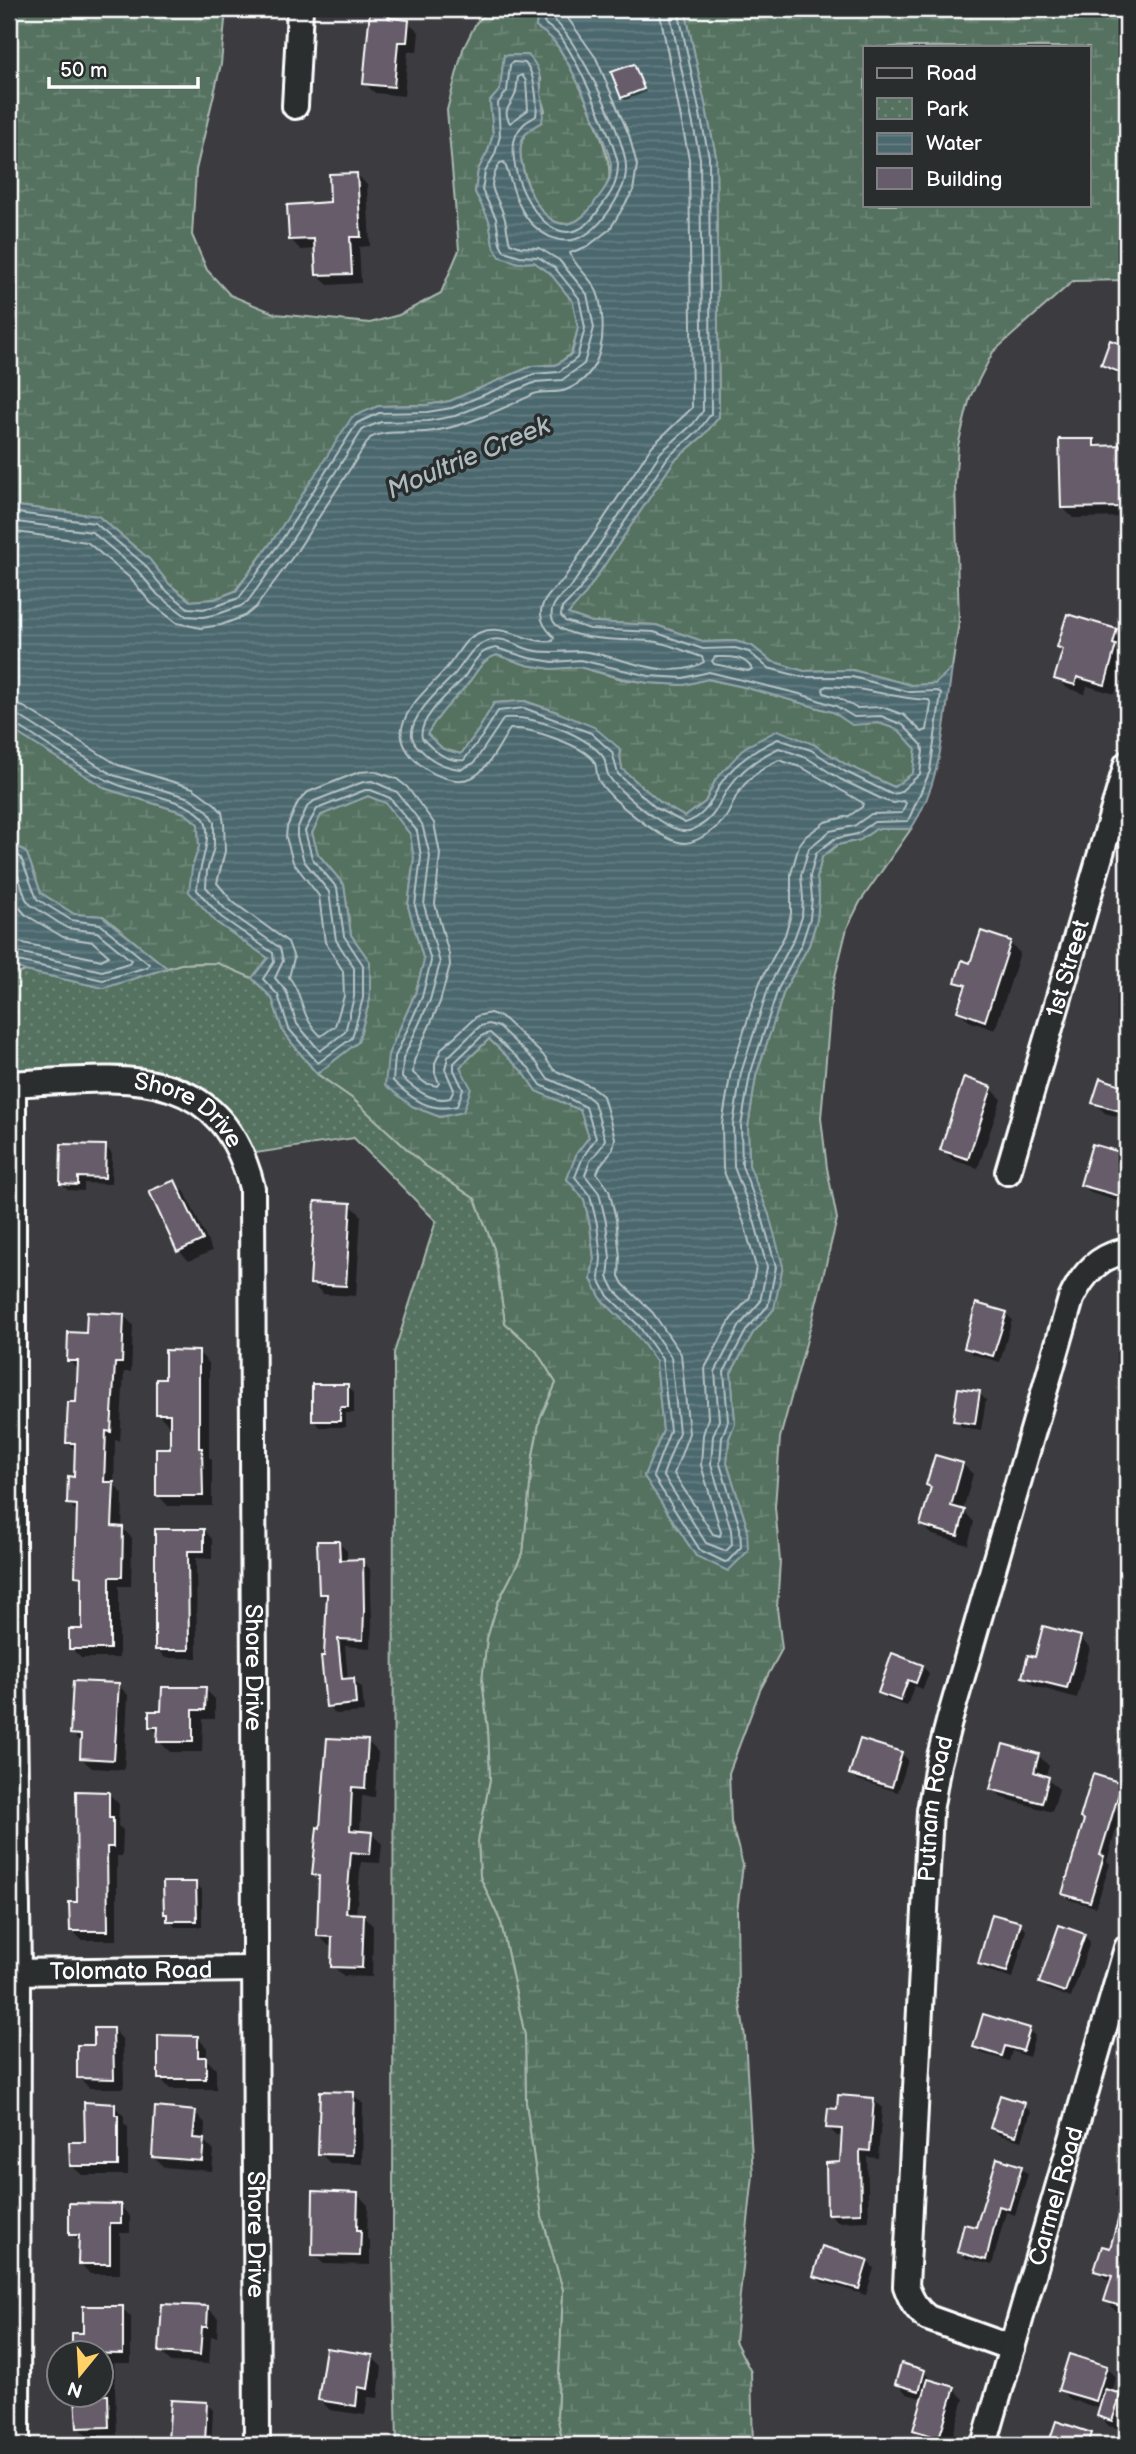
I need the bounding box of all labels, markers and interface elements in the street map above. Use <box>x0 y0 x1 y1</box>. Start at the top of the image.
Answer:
scale bar <box>49 46 198 90</box>
legend <box>863 46 1090 206</box>
text: 50 m <box>60 58 107 83</box>
text: Road <box>926 61 977 86</box>
text: Park <box>926 97 969 122</box>
text: Water <box>926 131 982 156</box>
text: Building <box>926 167 1002 192</box>
water label: Moultrie Creek <box>382 410 556 507</box>
street label: 1st Street <box>1040 916 1096 1021</box>
street label: Shore Drive <box>132 1067 249 1153</box>
street label: Shore Drive <box>239 1604 268 1731</box>
street label: Putnam Road <box>912 1733 960 1883</box>
street label: Tolomato Road <box>49 1956 213 1987</box>
street label: Carmel Road <box>1022 2123 1090 2269</box>
street label: Shore Drive <box>241 2171 270 2298</box>
north arrow <box>46 2338 116 2408</box>
text: N <box>65 2376 86 2402</box>

